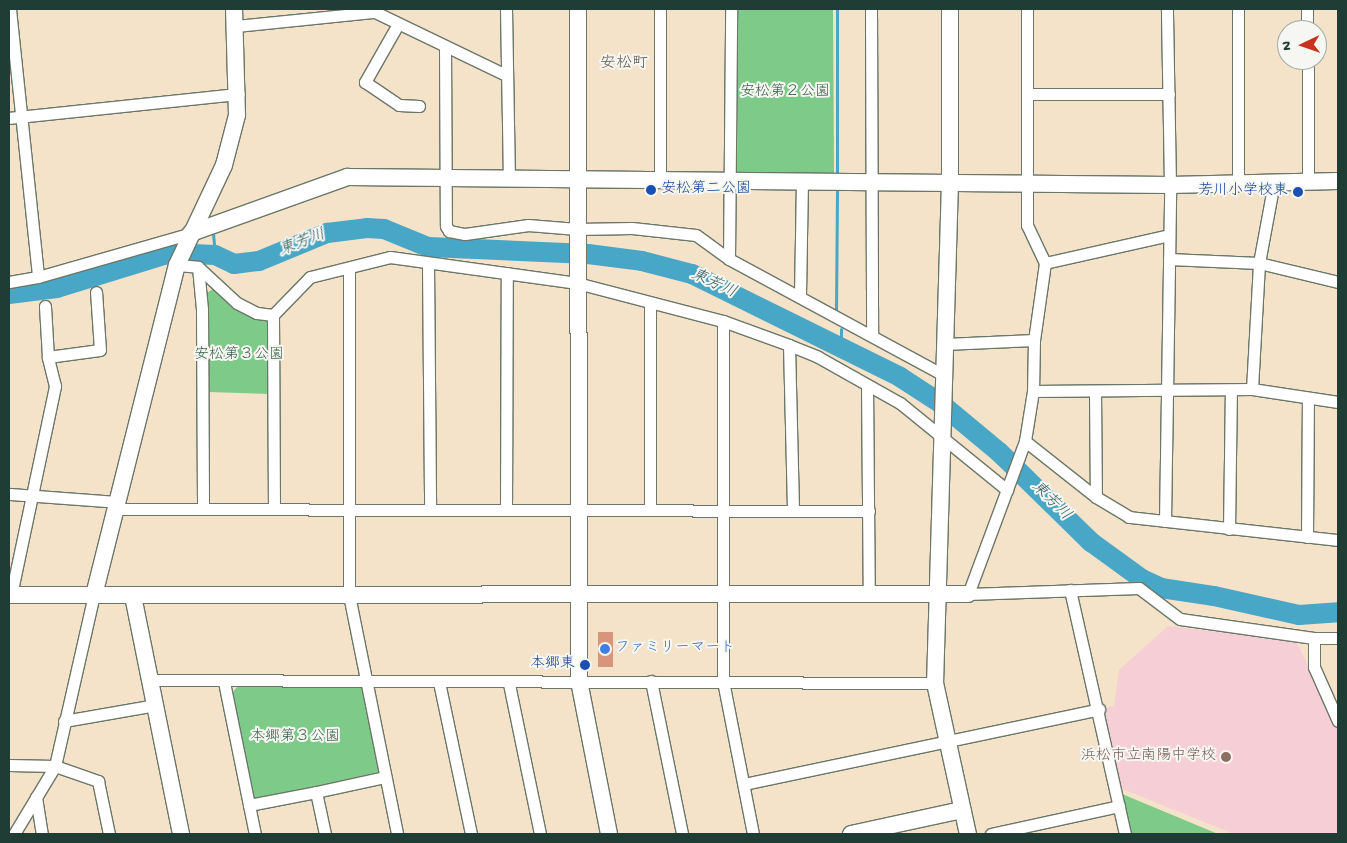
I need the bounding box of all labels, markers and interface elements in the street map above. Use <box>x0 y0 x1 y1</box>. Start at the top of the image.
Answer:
north arrow <box>1277 20 1327 70</box>
text: N <box>1279 41 1296 51</box>
district label: 安松町 <box>600 55 648 75</box>
park label: 安松第２公園 <box>740 84 830 102</box>
place label: 安松第二公園 <box>661 181 751 199</box>
place label: 芳川小学校東 <box>1198 183 1288 201</box>
marker: 安松第二公園 <box>645 184 657 196</box>
marker: 芳川小学校東 <box>1292 186 1304 198</box>
water label: 東芳川 <box>277 226 329 262</box>
water label: 東芳川 <box>687 266 739 304</box>
park label: 安松第３公園 <box>194 347 284 365</box>
water label: 東芳川 <box>1026 478 1074 526</box>
place label: ファミリーマート <box>615 640 735 658</box>
marker: ファミリーマート <box>599 643 611 655</box>
place label: 本郷東 <box>530 656 575 674</box>
marker: 本郷東 <box>579 659 591 671</box>
park label: 本郷第３公園 <box>250 729 340 747</box>
place label: 浜松市立南陽中学校 <box>1081 748 1216 766</box>
marker: 浜松市立南陽中学校 <box>1220 751 1232 763</box>

